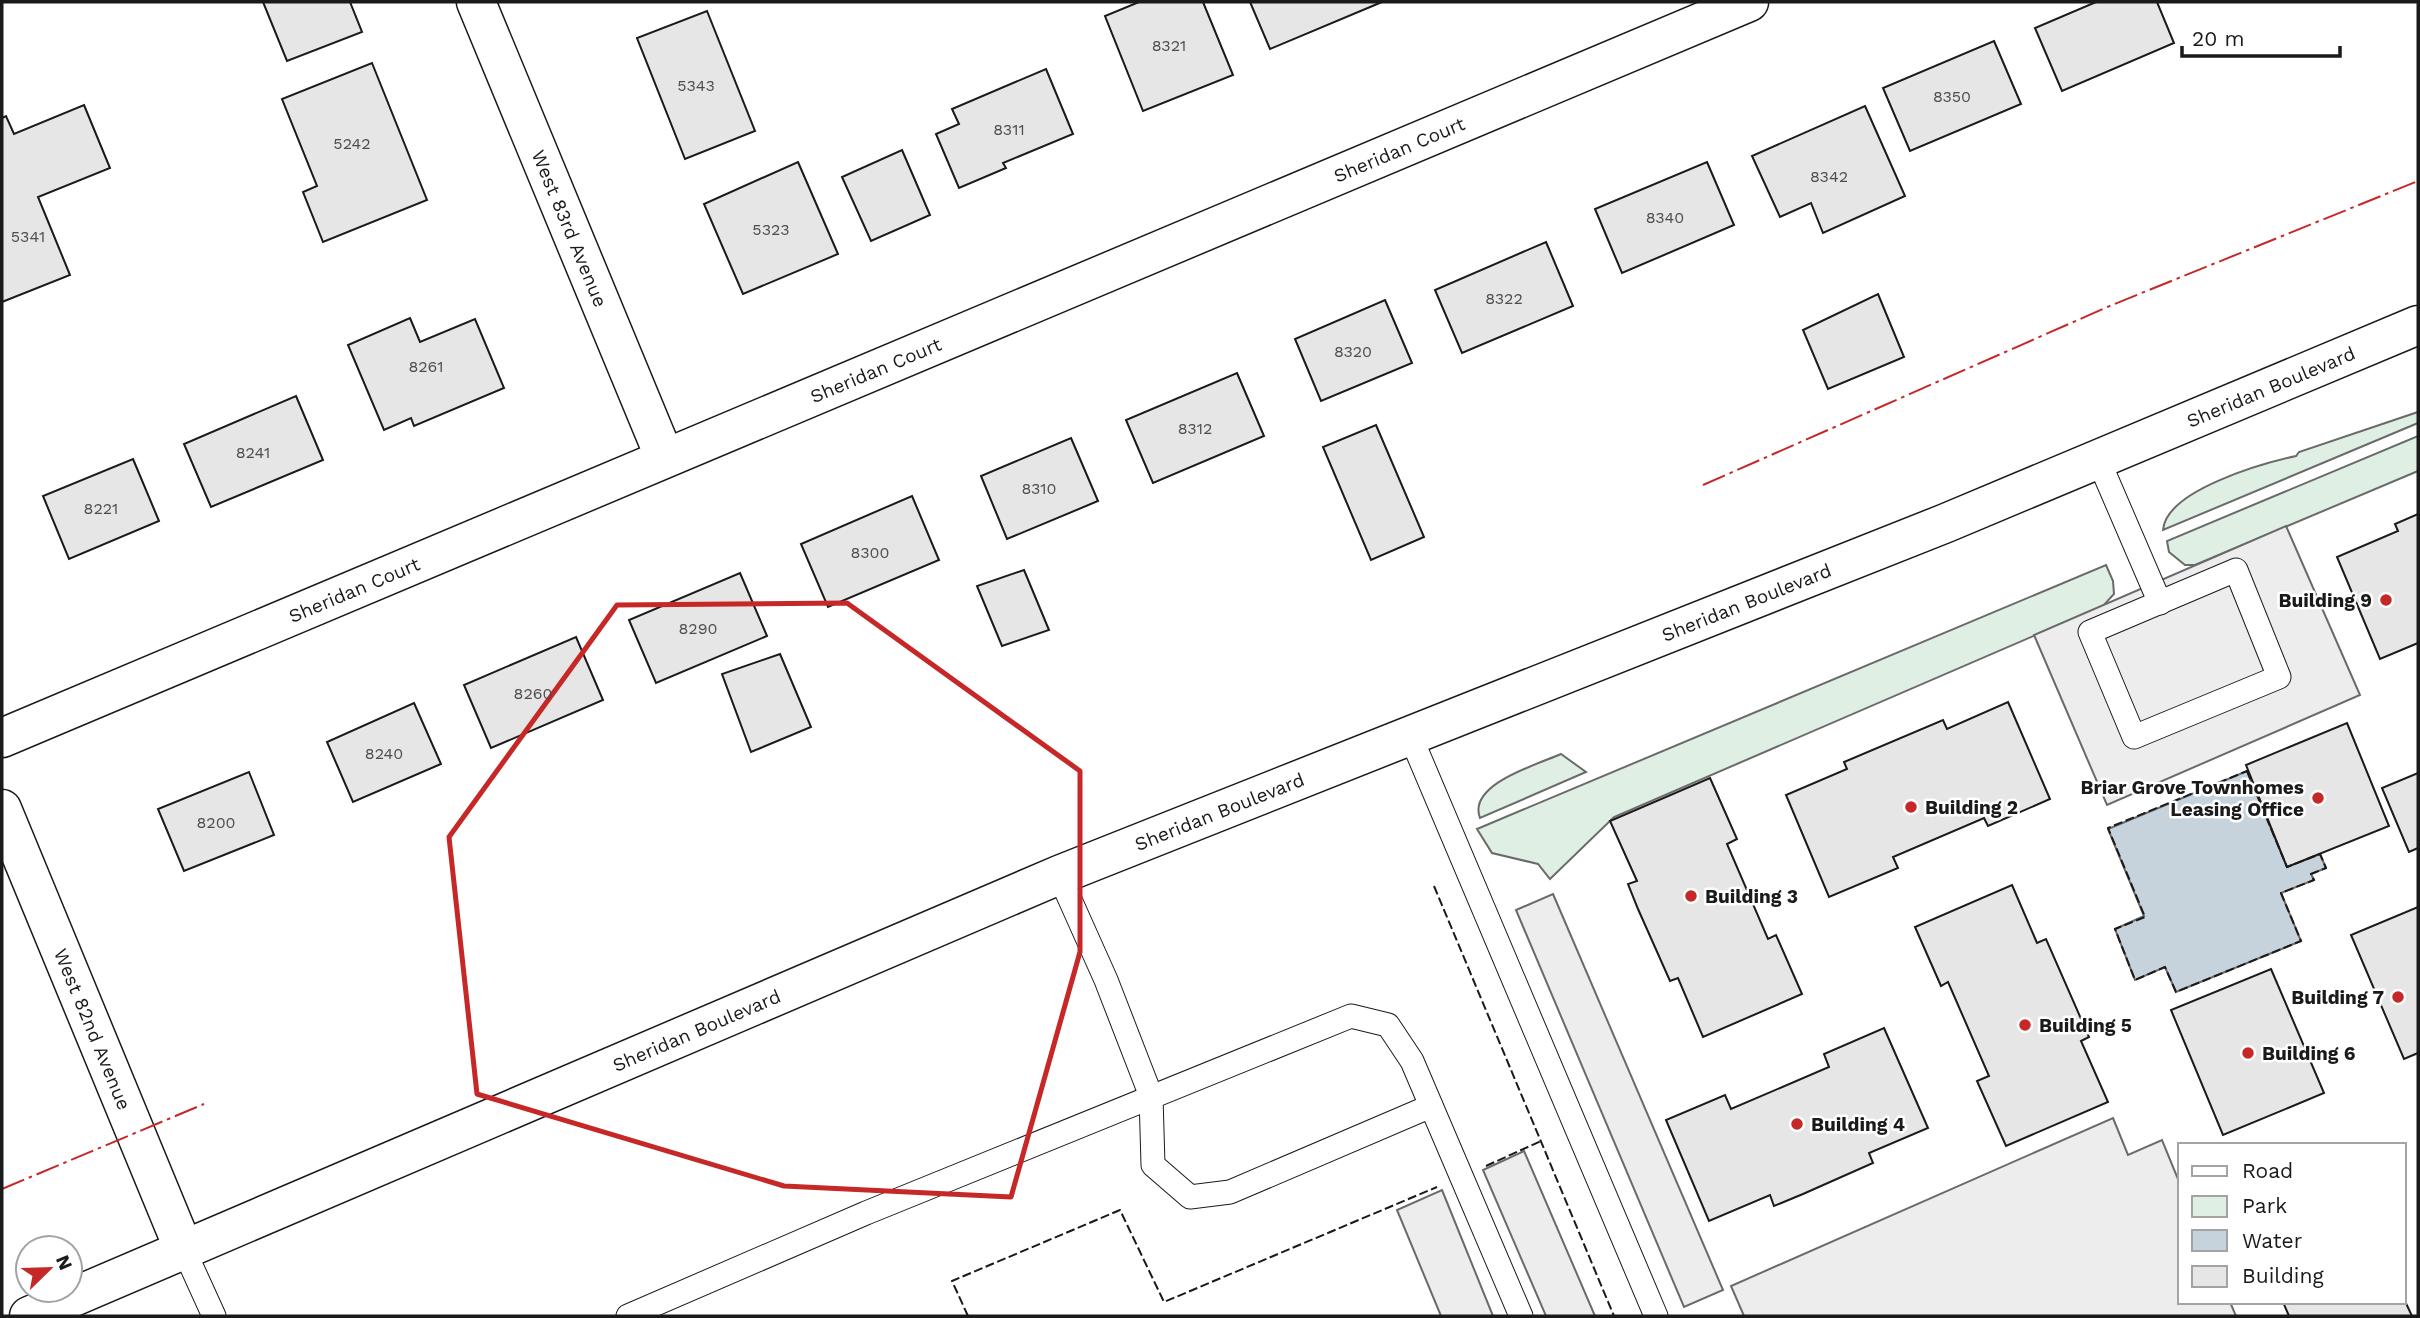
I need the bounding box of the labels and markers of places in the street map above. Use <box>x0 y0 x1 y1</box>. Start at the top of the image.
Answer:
place label: Building 9 <box>2279 589 2372 612</box>
marker: Building 9 <box>2378 592 2394 608</box>
place label: Briar Grove Townhomes Leasing Office <box>2081 776 2304 821</box>
marker: Briar Grove Townhomes Leasing Office <box>2310 790 2326 806</box>
place label: Building 2 <box>1925 796 2018 819</box>
marker: Building 2 <box>1903 799 1919 815</box>
place label: Building 3 <box>1705 885 1798 908</box>
marker: Building 3 <box>1683 888 1699 904</box>
place label: Building 7 <box>2291 986 2384 1009</box>
marker: Building 7 <box>2390 989 2406 1005</box>
place label: Building 5 <box>2039 1014 2132 1037</box>
marker: Building 5 <box>2017 1017 2033 1033</box>
place label: Building 6 <box>2262 1042 2356 1065</box>
marker: Building 6 <box>2240 1045 2256 1061</box>
place label: Building 4 <box>1811 1113 1905 1136</box>
marker: Building 4 <box>1789 1116 1805 1132</box>

